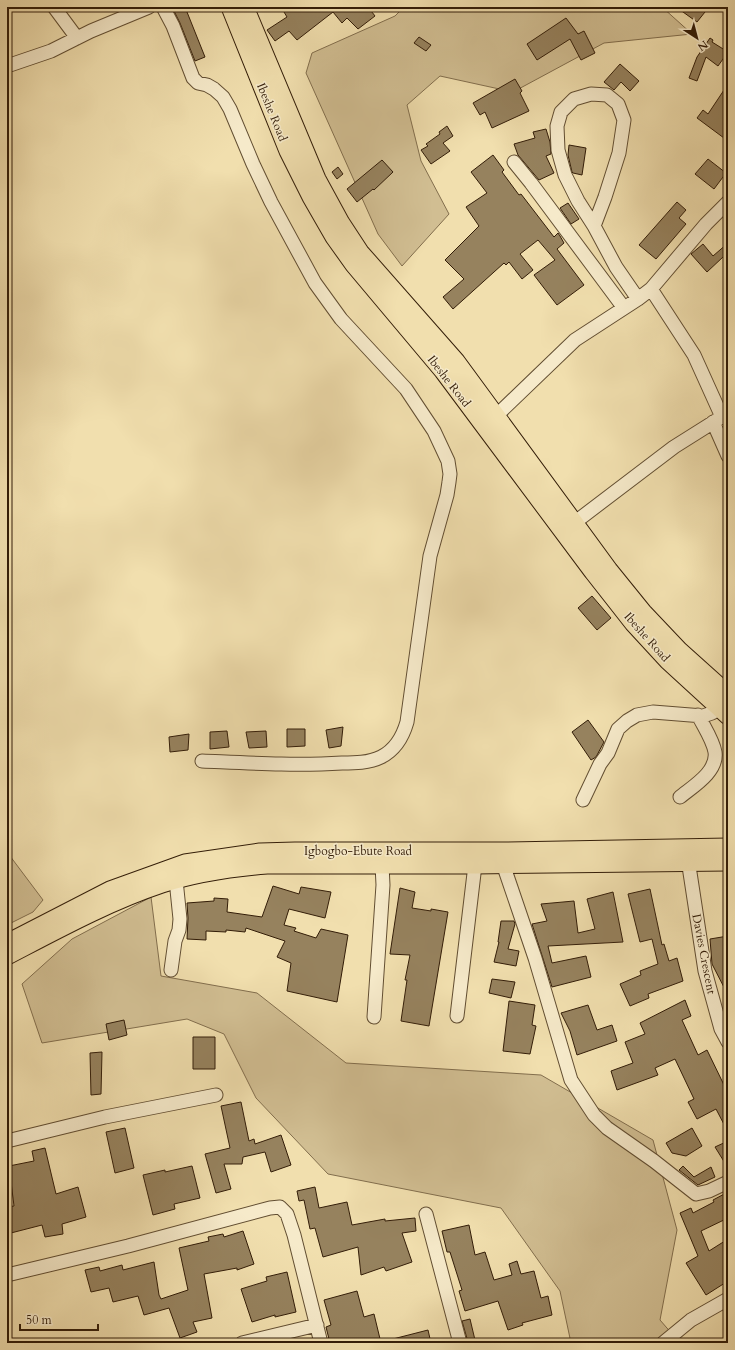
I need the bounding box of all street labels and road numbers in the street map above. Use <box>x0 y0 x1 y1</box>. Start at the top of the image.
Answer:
street label: Ibeshe Road <box>253 80 291 144</box>
street label: Ibeshe Road <box>424 352 475 411</box>
street label: Ibeshe Road <box>620 609 674 666</box>
street label: Igbogbo-Ebute Road <box>304 843 413 859</box>
street label: Davies Crescent <box>688 912 720 996</box>

